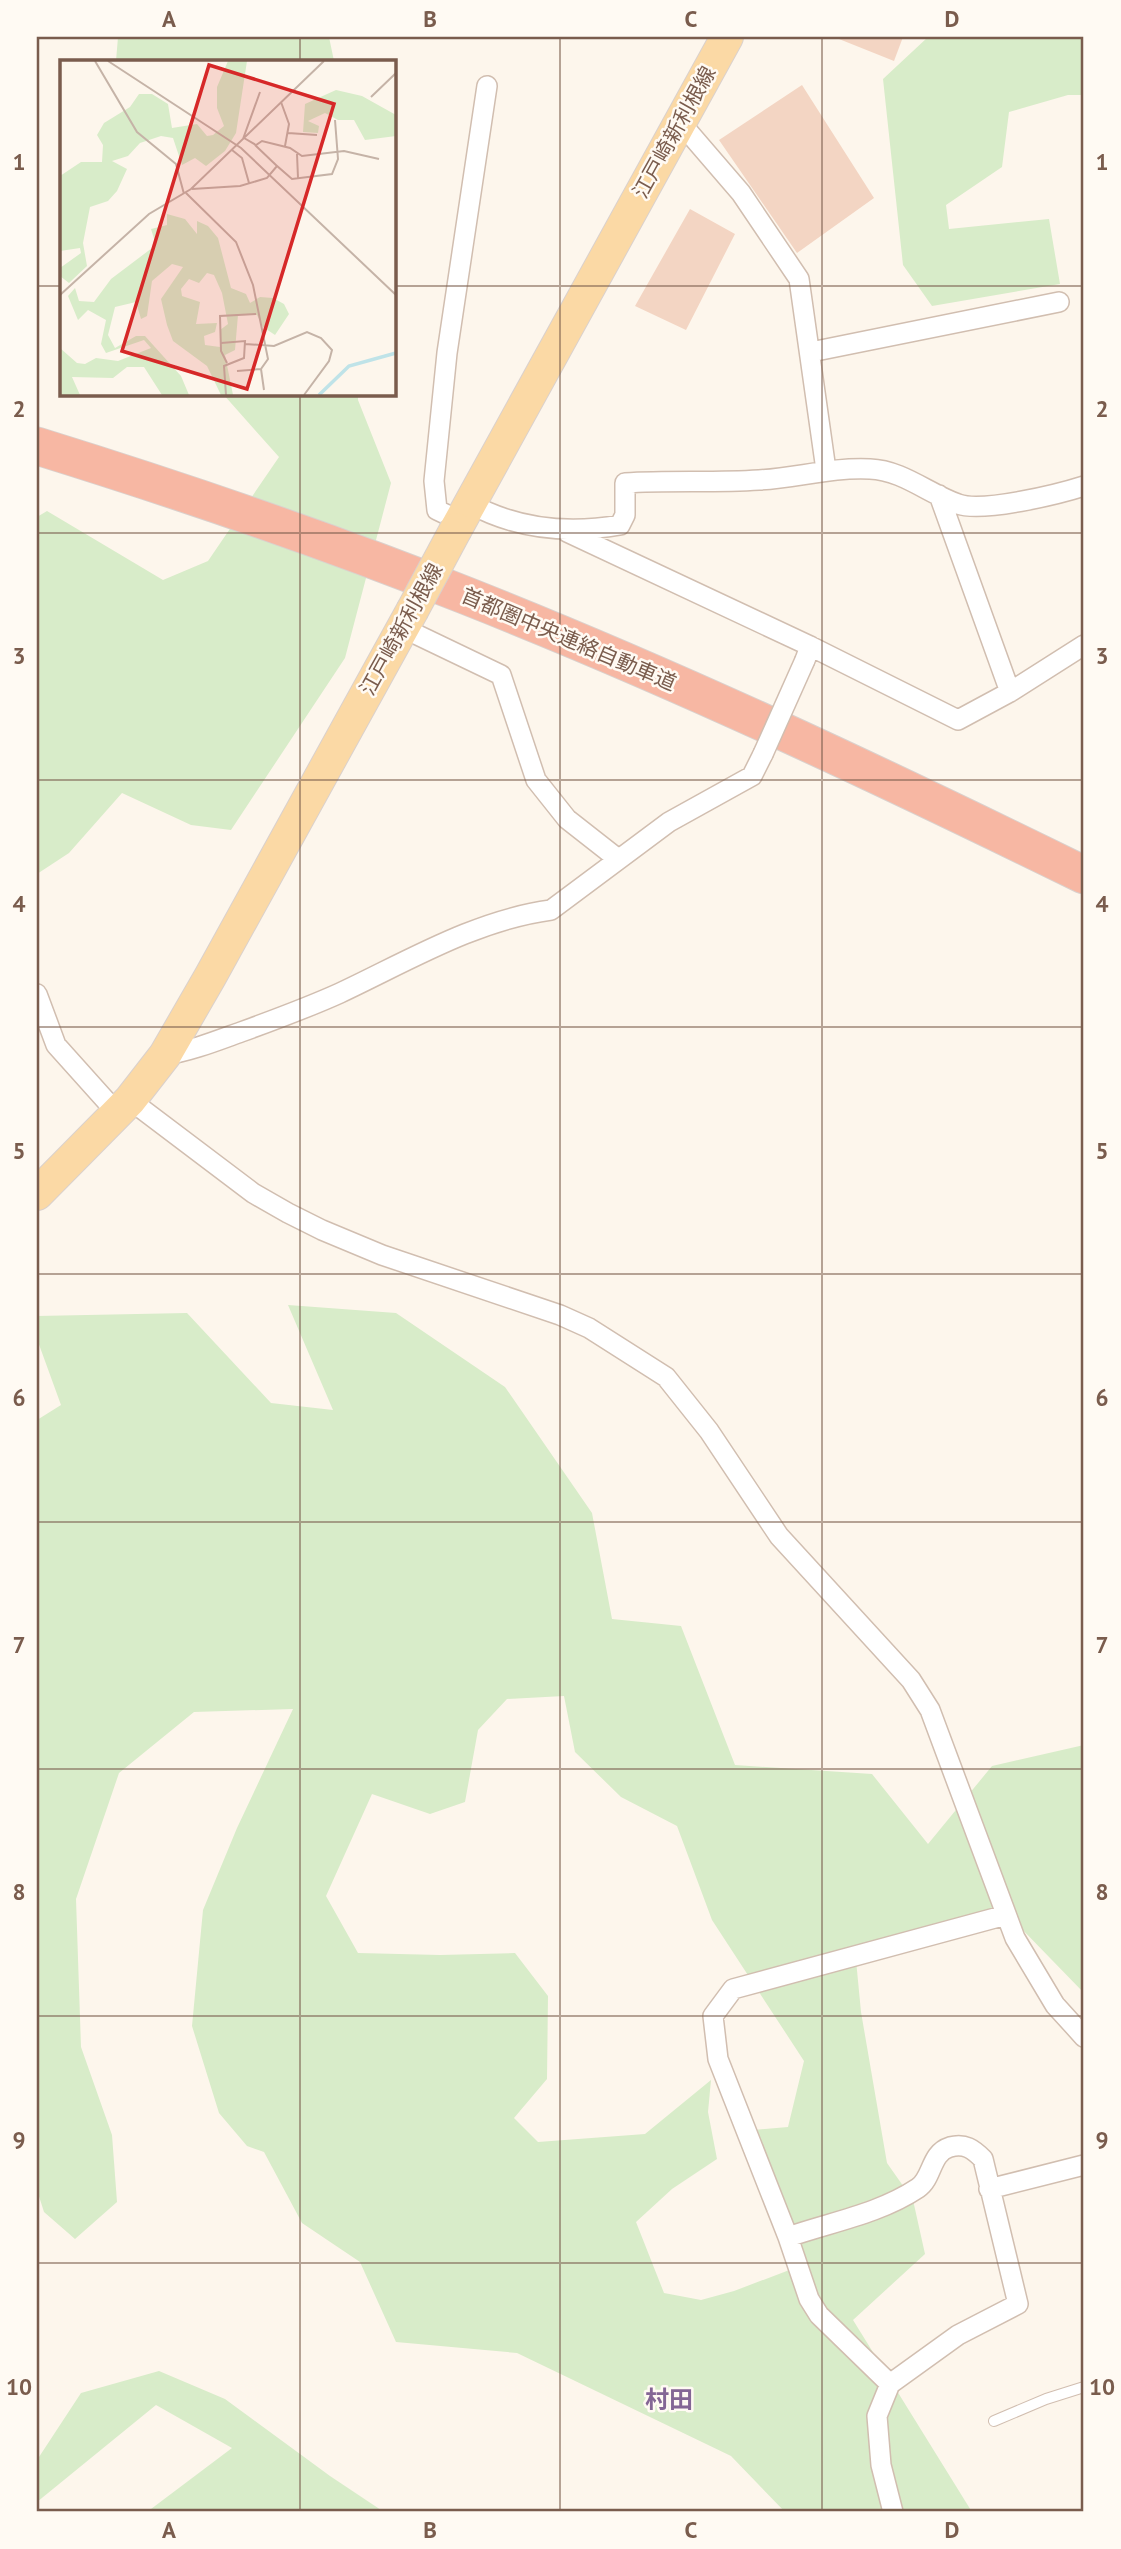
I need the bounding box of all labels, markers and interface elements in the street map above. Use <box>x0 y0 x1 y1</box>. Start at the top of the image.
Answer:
text: A <box>162 4 176 33</box>
text: B <box>423 4 437 33</box>
text: C <box>685 4 698 33</box>
text: D <box>945 4 959 33</box>
inset map <box>60 60 396 396</box>
street label: 江戸崎新利根線 <box>627 61 721 203</box>
text: 1 <box>12 147 26 176</box>
text: 1 <box>1095 147 1109 176</box>
text: 2 <box>12 394 26 423</box>
text: 2 <box>1095 394 1109 423</box>
street label: 江戸崎新利根線 <box>354 558 448 700</box>
street label: 首都圏中央連絡自動車道 <box>457 581 681 697</box>
text: 3 <box>12 641 26 670</box>
text: 3 <box>1095 641 1109 670</box>
text: 4 <box>12 889 26 918</box>
text: 4 <box>1095 889 1109 918</box>
text: 5 <box>12 1136 26 1165</box>
text: 5 <box>1095 1136 1109 1165</box>
text: 6 <box>12 1383 26 1412</box>
text: 6 <box>1095 1383 1109 1412</box>
text: 7 <box>12 1630 26 1659</box>
text: 7 <box>1095 1630 1109 1659</box>
text: 8 <box>12 1877 26 1906</box>
text: 8 <box>1095 1877 1109 1906</box>
text: 9 <box>12 2125 26 2154</box>
text: 9 <box>1095 2125 1109 2154</box>
text: 10 <box>6 2372 32 2401</box>
text: 10 <box>1089 2372 1115 2401</box>
district label: 村田 <box>645 2384 693 2415</box>
text: A <box>162 2515 176 2544</box>
text: B <box>423 2515 437 2544</box>
text: C <box>685 2515 698 2544</box>
text: D <box>945 2515 959 2544</box>

